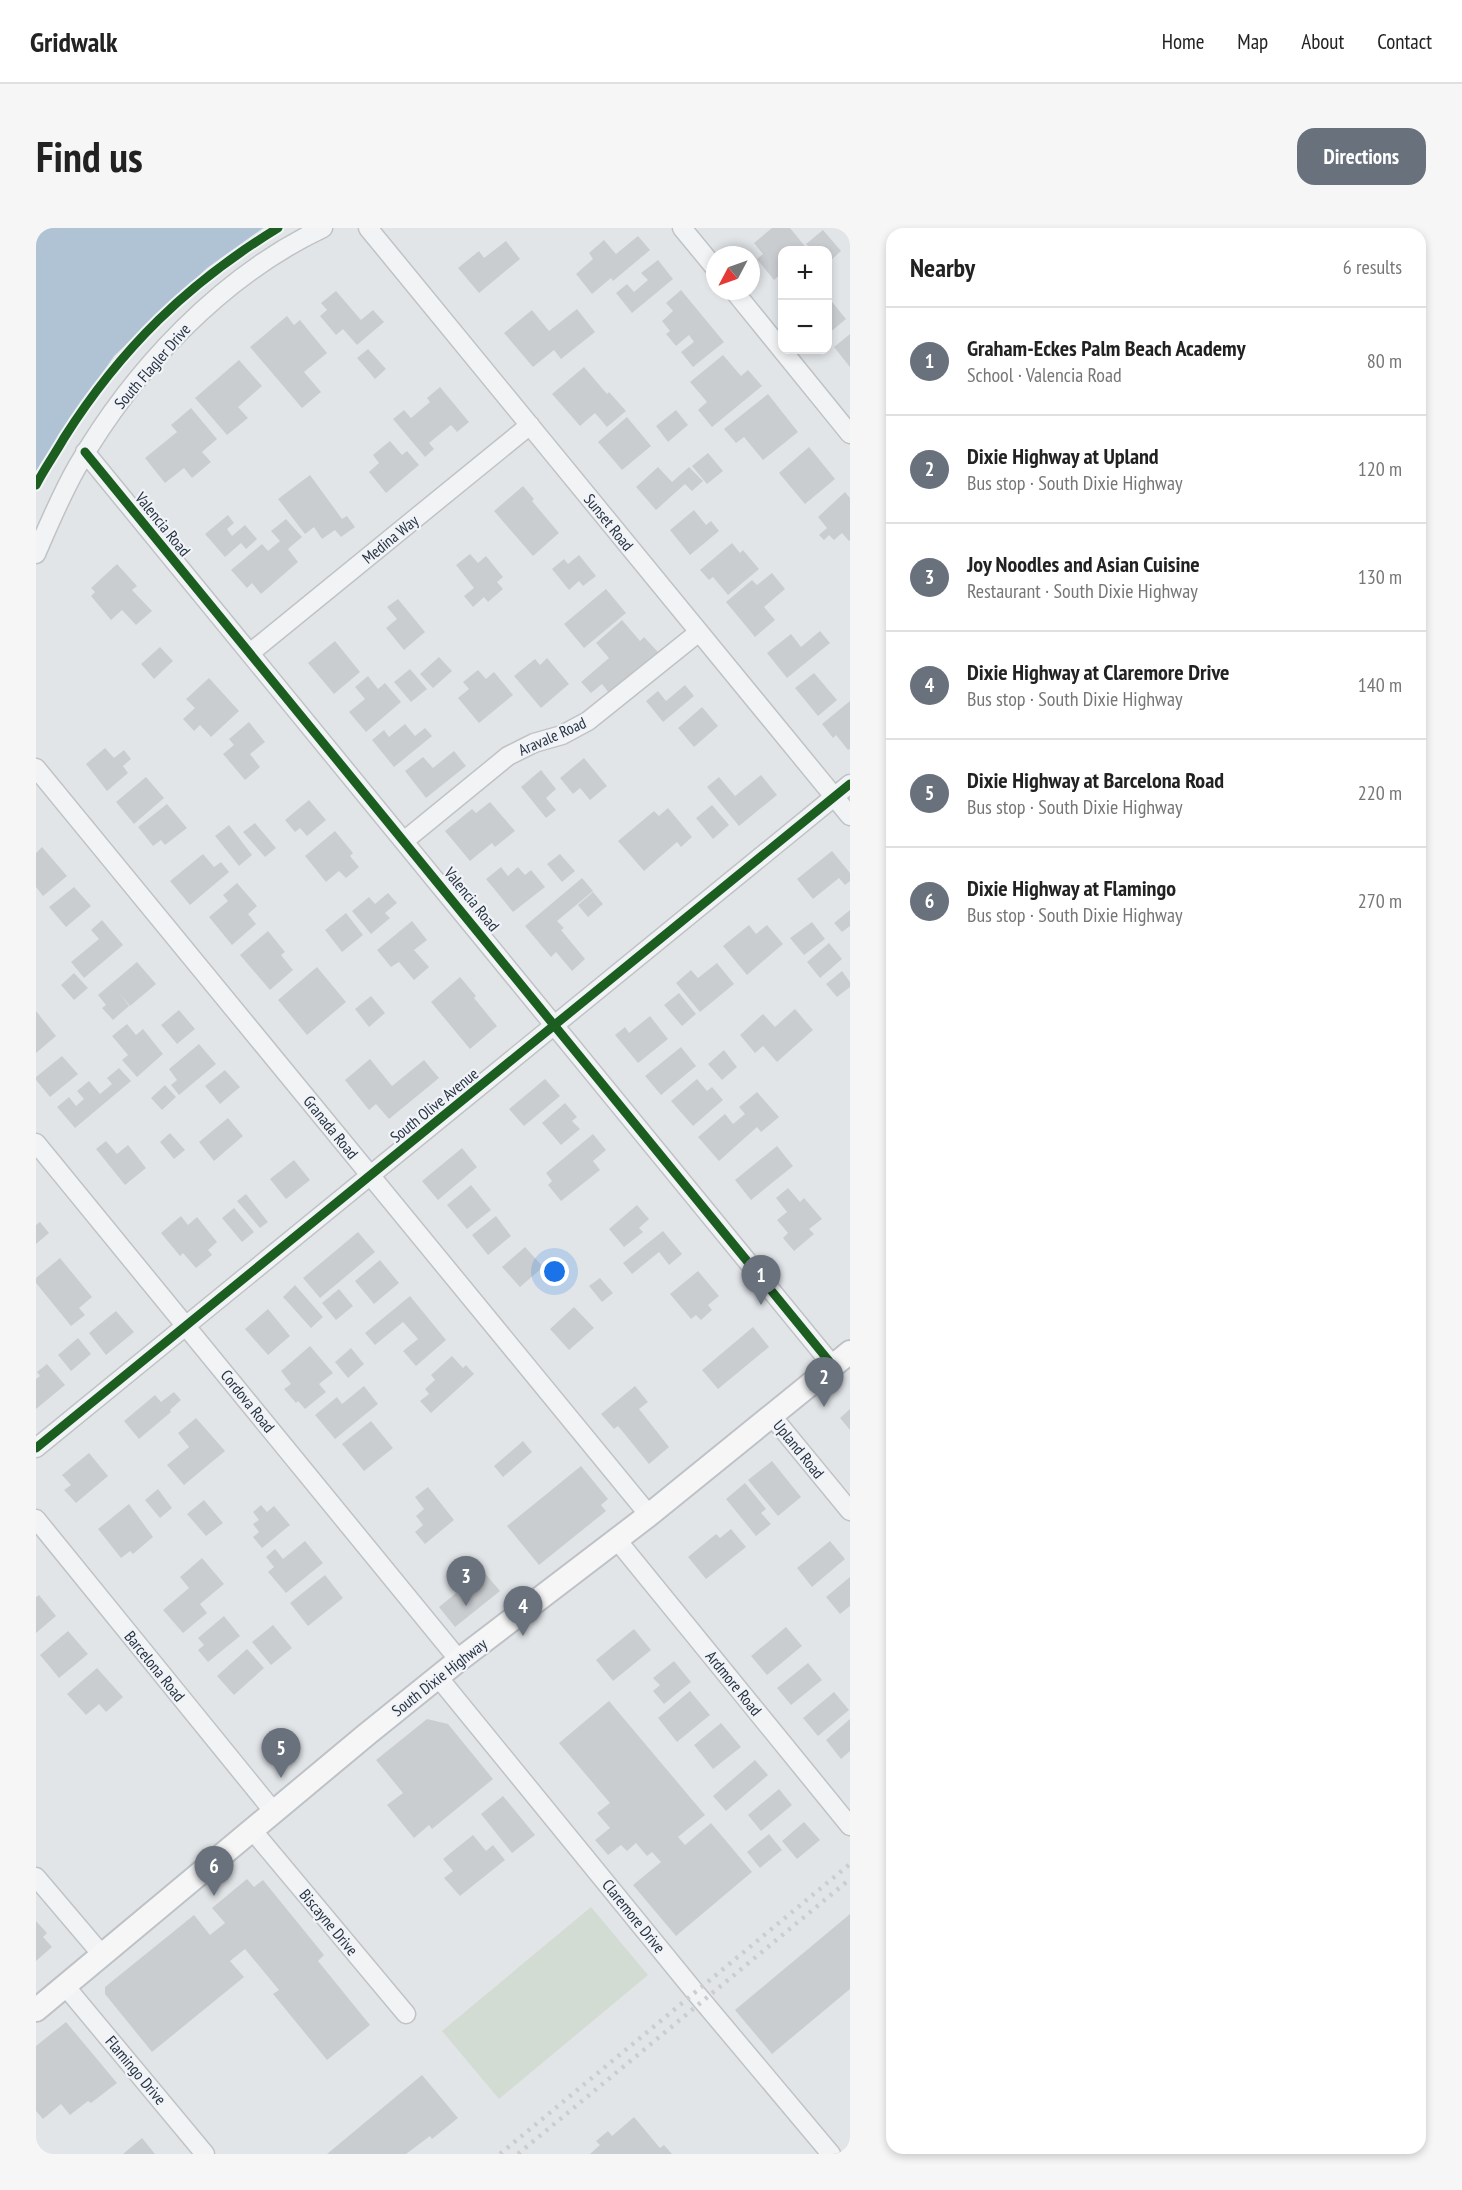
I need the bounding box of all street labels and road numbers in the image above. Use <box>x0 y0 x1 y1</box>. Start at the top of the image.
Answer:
street label: South Flagler Drive <box>110 319 194 413</box>
street label: Valencia Road <box>130 487 195 560</box>
street label: Sunset Road <box>580 489 638 555</box>
street label: Medina Way <box>358 510 422 568</box>
street label: Aravale Road <box>515 712 589 760</box>
street label: Valencia Road <box>439 862 504 935</box>
street label: South Olive Avenue <box>386 1063 482 1147</box>
street label: Granada Road <box>299 1091 363 1163</box>
street label: Cordova Road <box>217 1366 279 1437</box>
street label: Upland Road <box>769 1415 829 1483</box>
street label: Barcelona Road <box>120 1627 190 1705</box>
street label: South Dixie Highway <box>387 1634 491 1720</box>
street label: Ardmore Road <box>702 1646 766 1720</box>
street label: Claremore Drive <box>598 1875 670 1957</box>
street label: Biscayne Drive <box>295 1885 363 1959</box>
street label: Flamingo Drive <box>101 2031 171 2109</box>

